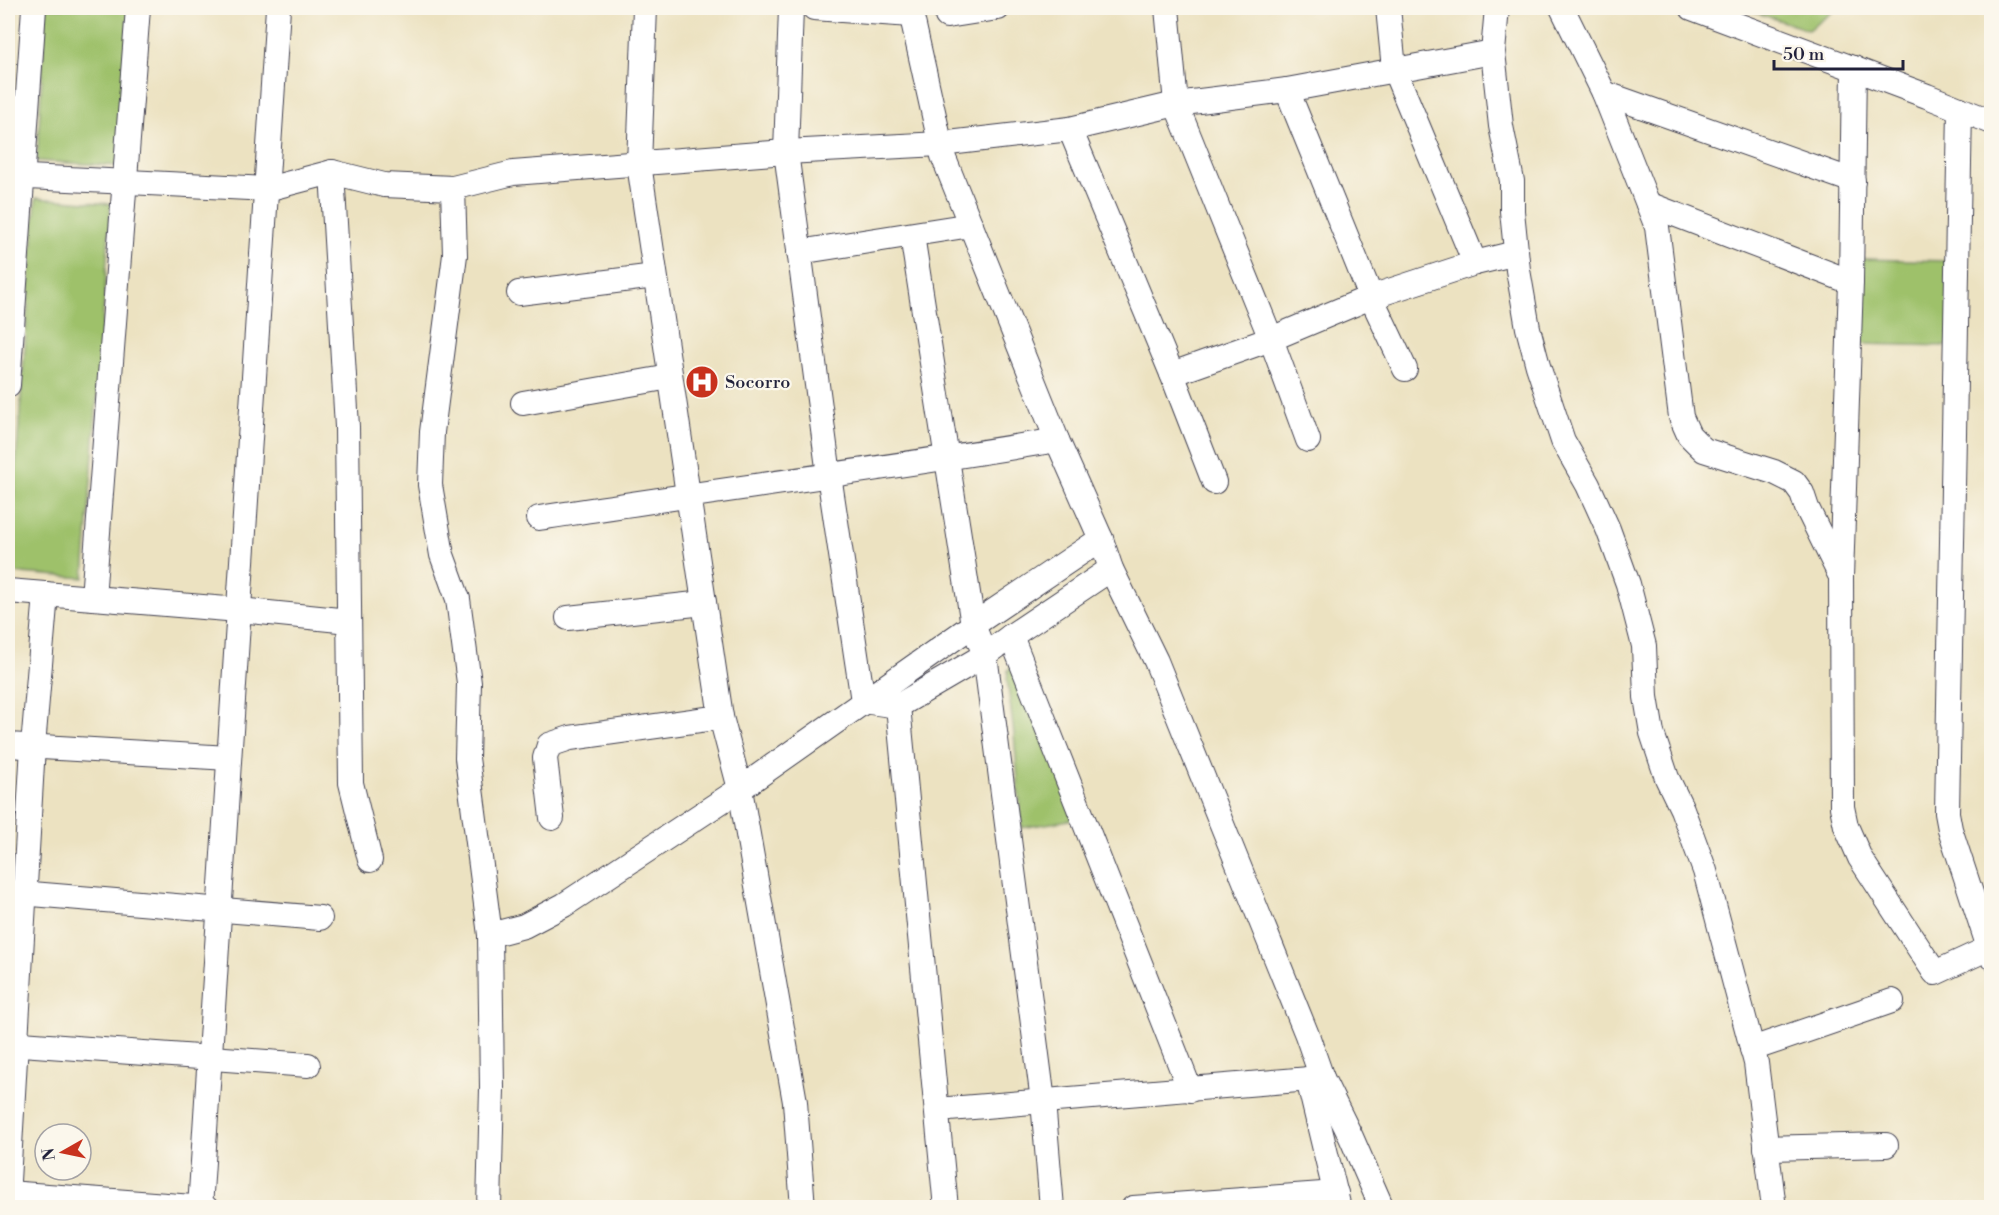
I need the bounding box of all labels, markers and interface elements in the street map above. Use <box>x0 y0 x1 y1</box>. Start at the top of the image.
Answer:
scale bar <box>1774 33 1903 71</box>
text: 50 m <box>1783 43 1825 66</box>
hospital icon: Socorro <box>684 364 720 400</box>
place label: Socorro <box>725 371 790 394</box>
north arrow <box>33 1122 93 1182</box>
text: N <box>38 1146 60 1162</box>

